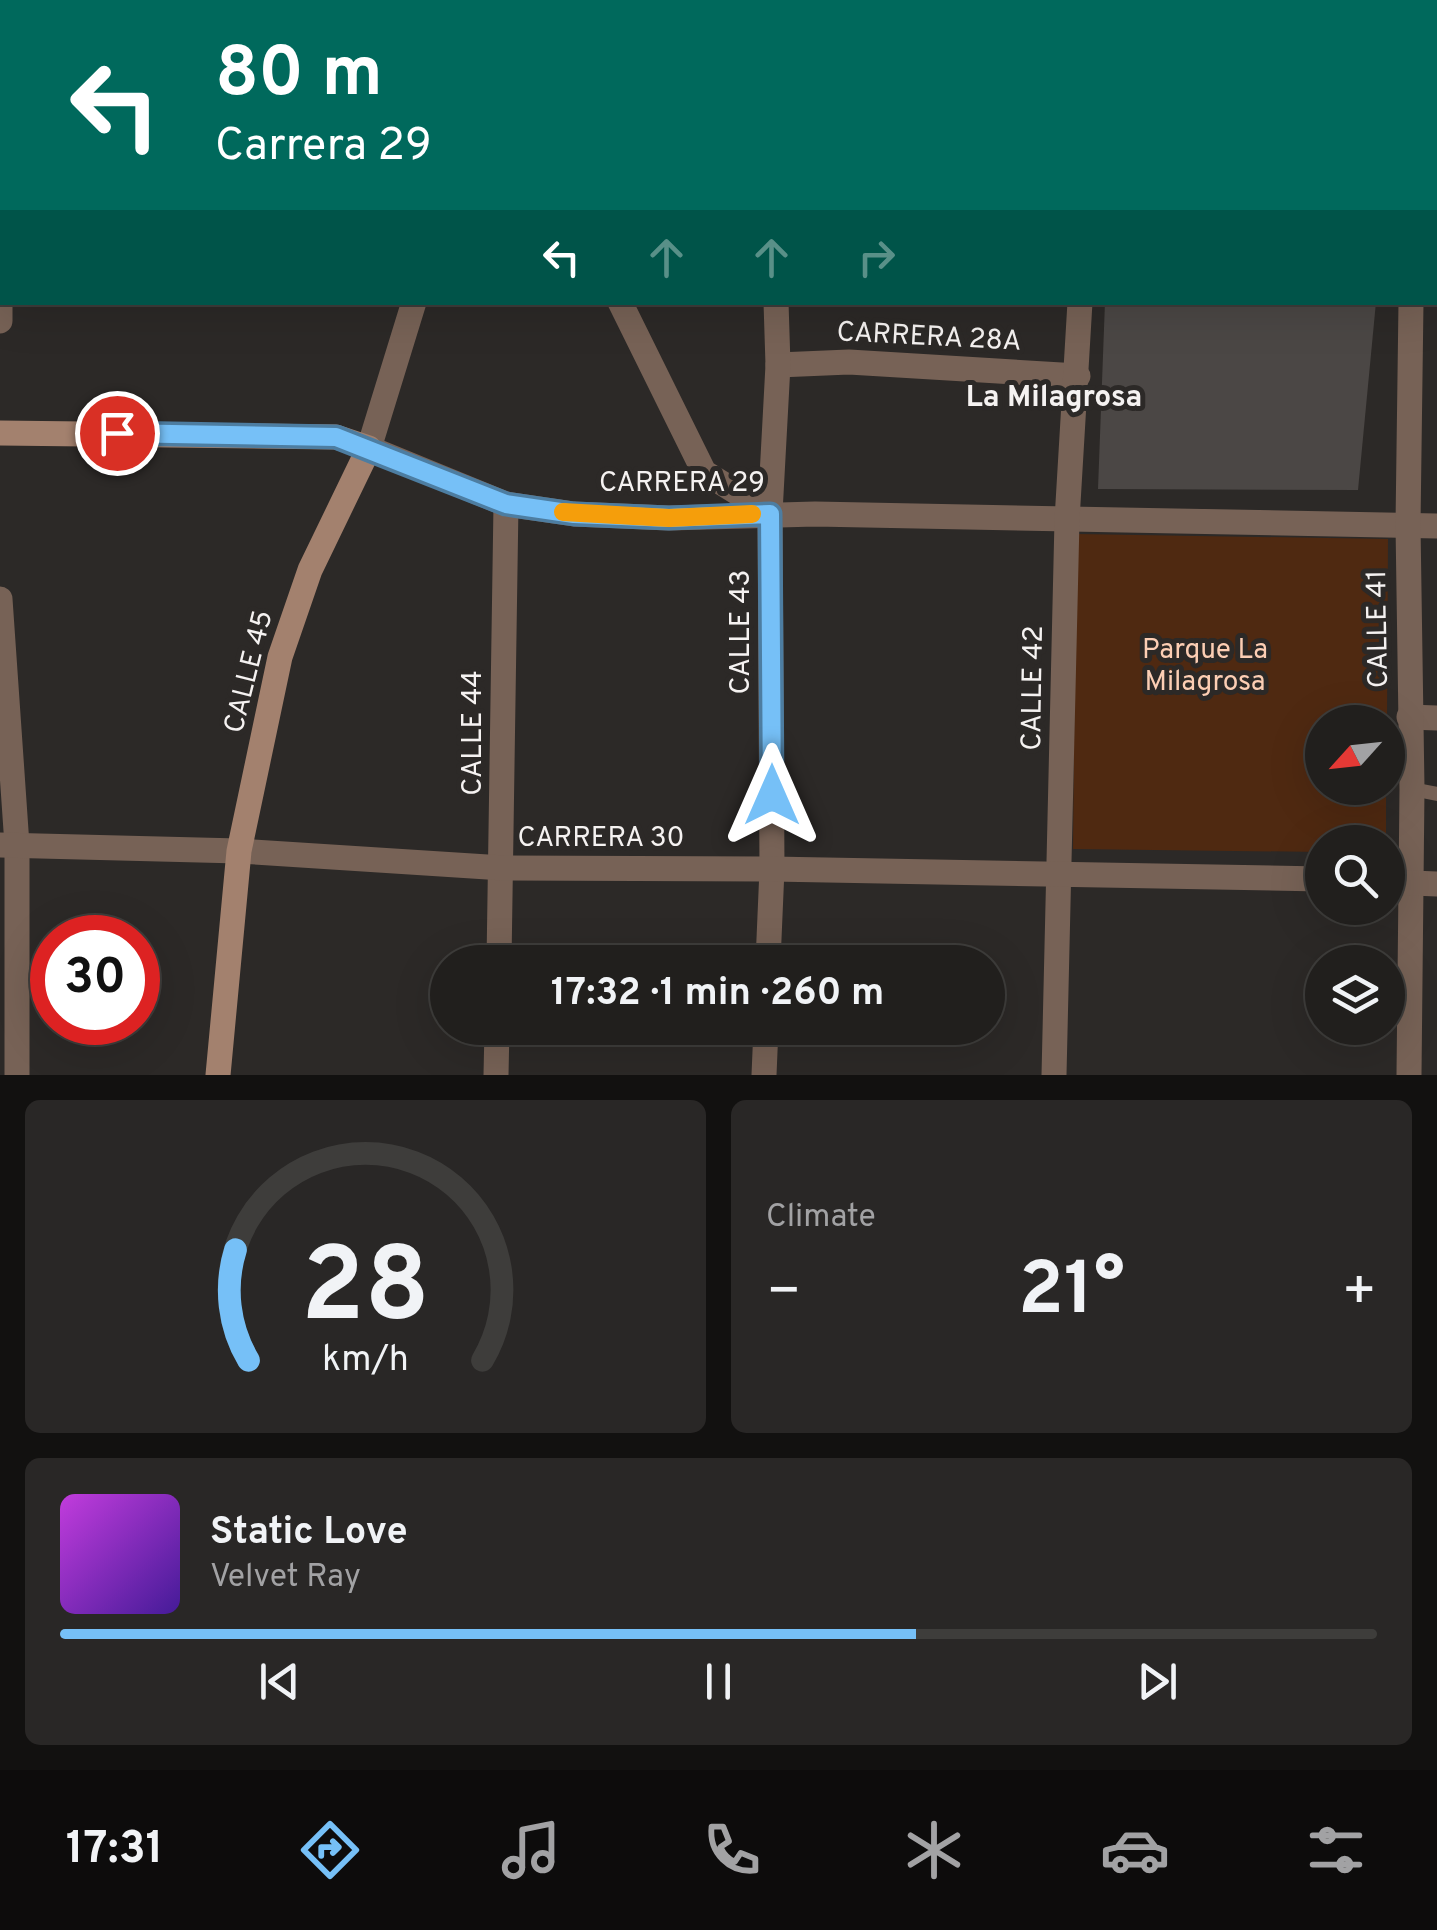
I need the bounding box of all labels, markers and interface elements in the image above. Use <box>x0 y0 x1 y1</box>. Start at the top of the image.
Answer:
text: 80 m <box>215 32 383 121</box>
icon: left <box>50 40 180 170</box>
text: Carrera 29 <box>215 119 432 176</box>
icon: left <box>534 230 589 285</box>
icon: ahead <box>639 230 694 285</box>
icon: ahead <box>744 230 799 285</box>
icon: right <box>849 230 904 285</box>
street label: CARRERA 28A <box>836 315 1022 361</box>
district label: La Milagrosa <box>966 380 1142 417</box>
pin <box>75 391 160 476</box>
icon: arrive <box>90 406 145 461</box>
street label: CARRERA 29 <box>599 466 765 502</box>
street label: CALLE 41 <box>1360 569 1398 689</box>
street label: CALLE 43 <box>724 570 760 694</box>
street label: CALLE 45 <box>217 607 283 737</box>
street label: CALLE 42 <box>1015 625 1053 751</box>
park label: Parque La Milagrosa <box>1142 633 1268 701</box>
street label: CALLE 44 <box>456 670 492 796</box>
north arrow <box>1305 705 1405 805</box>
map controls <box>1305 705 1405 1045</box>
position arrow <box>720 743 824 847</box>
street label: CARRERA 30 <box>518 821 684 857</box>
button: search <box>1305 825 1405 925</box>
speed limit sign: 30 <box>30 915 160 1045</box>
button: layers <box>1305 945 1405 1045</box>
text: 17:32 · 1 min · 260 m <box>551 970 884 1019</box>
text: Climate <box>766 1198 876 1238</box>
text: 28 <box>301 1226 430 1358</box>
text: 21° <box>1018 1246 1125 1341</box>
text: − <box>766 1259 801 1329</box>
text: + <box>1342 1259 1377 1329</box>
text: km/h <box>322 1338 409 1384</box>
text: Static Love <box>210 1509 408 1558</box>
text: Velvet Ray <box>210 1558 361 1598</box>
icon: previous <box>252 1654 307 1709</box>
icon: pause <box>691 1654 746 1709</box>
icon: next <box>1130 1654 1185 1709</box>
icon: directions <box>295 1815 365 1885</box>
icon: music <box>496 1815 566 1885</box>
icon: phone <box>697 1815 767 1885</box>
icon: climate <box>899 1815 969 1885</box>
icon: car <box>1100 1815 1170 1885</box>
icon: filters <box>1301 1815 1371 1885</box>
text: 17:31 <box>66 1822 164 1879</box>

